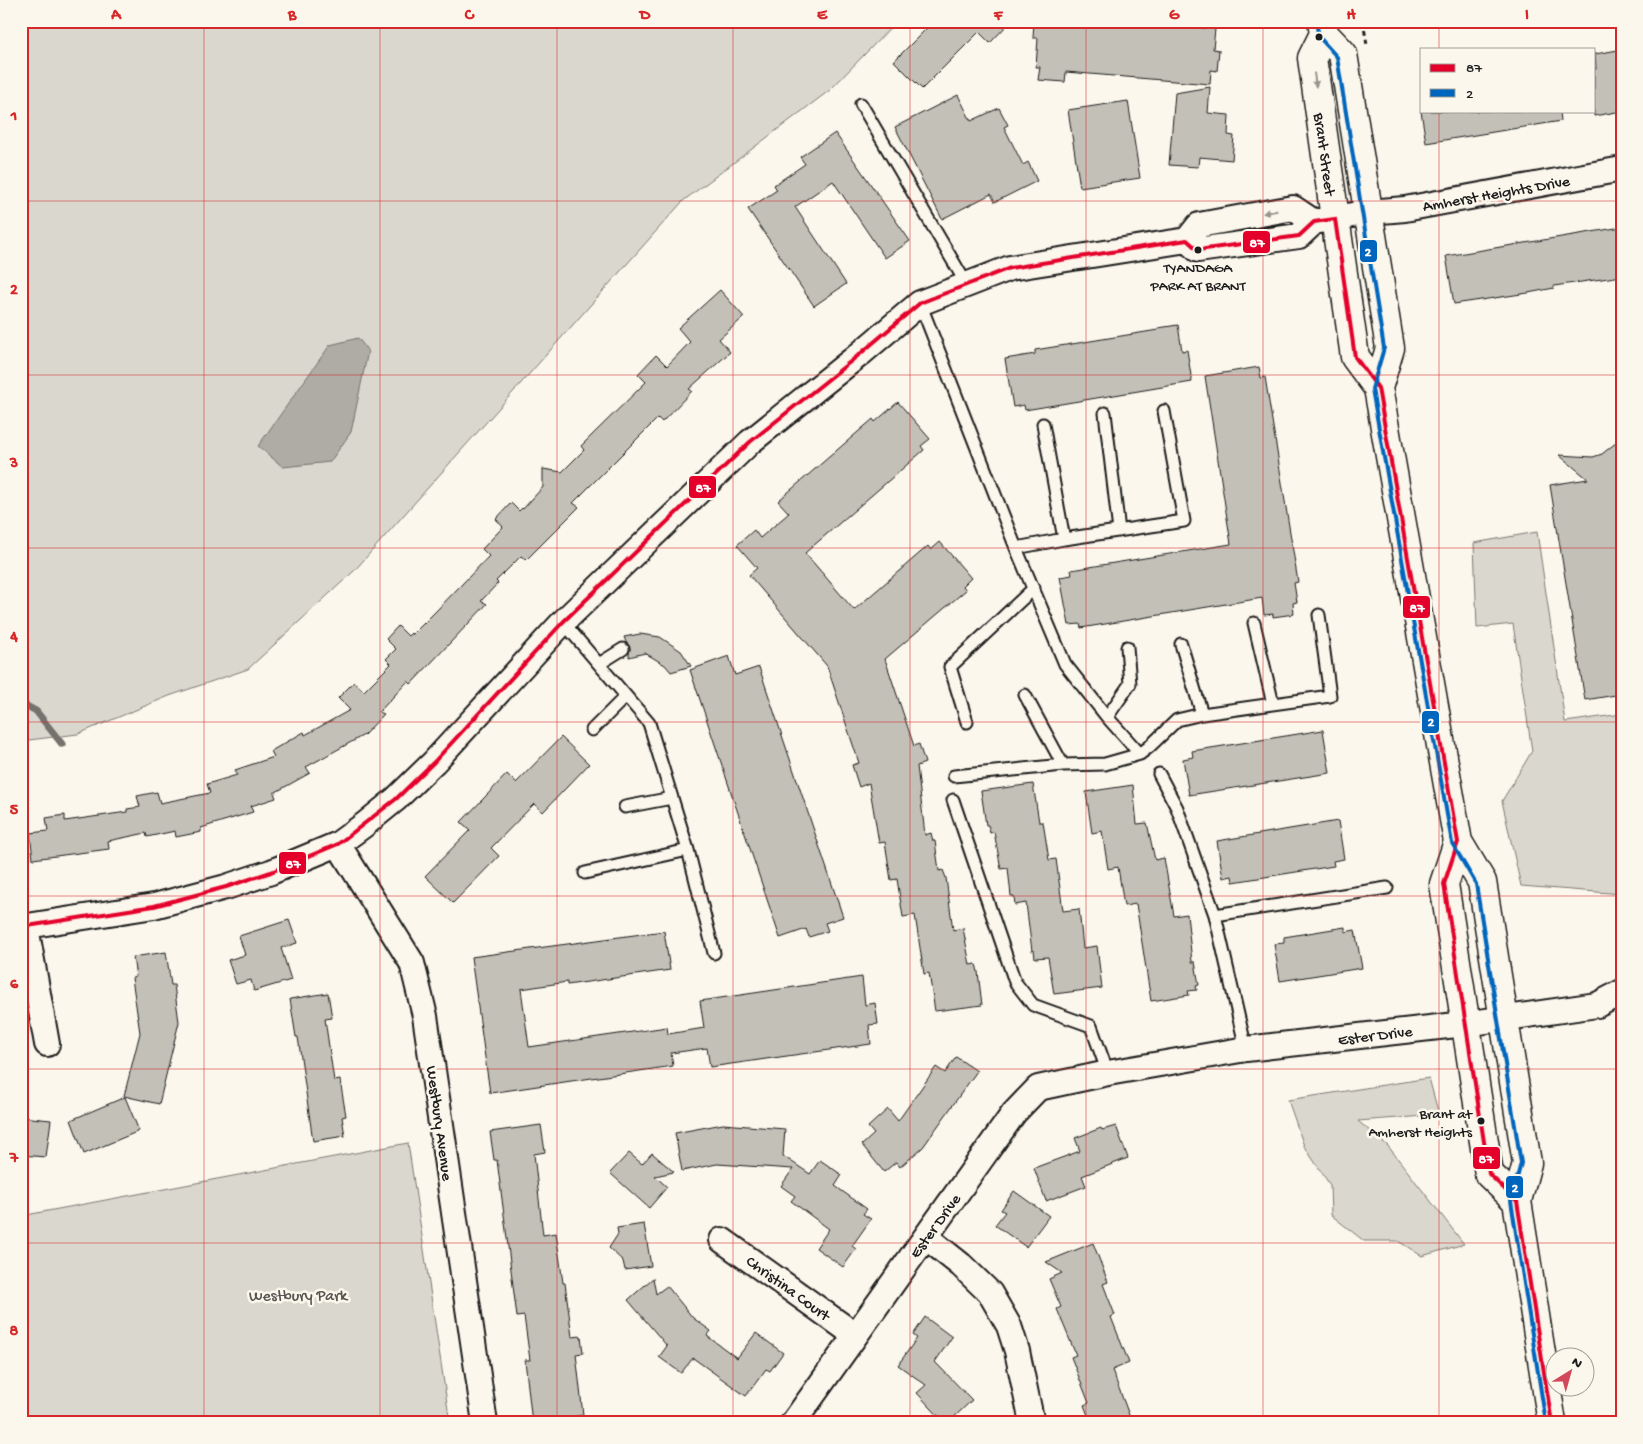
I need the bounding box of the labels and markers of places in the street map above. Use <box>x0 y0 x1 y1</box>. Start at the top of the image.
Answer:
unlabelled marker <box>1314 32 1324 42</box>
marker: TYANDAGA PARK AT BRANT <box>1193 245 1203 255</box>
place label: TYANDAGA PARK AT BRANT <box>1150 260 1247 296</box>
place label: Brant at Amherst Heights <box>1368 1106 1474 1142</box>
marker: Brant at Amherst Heights <box>1476 1116 1486 1126</box>

